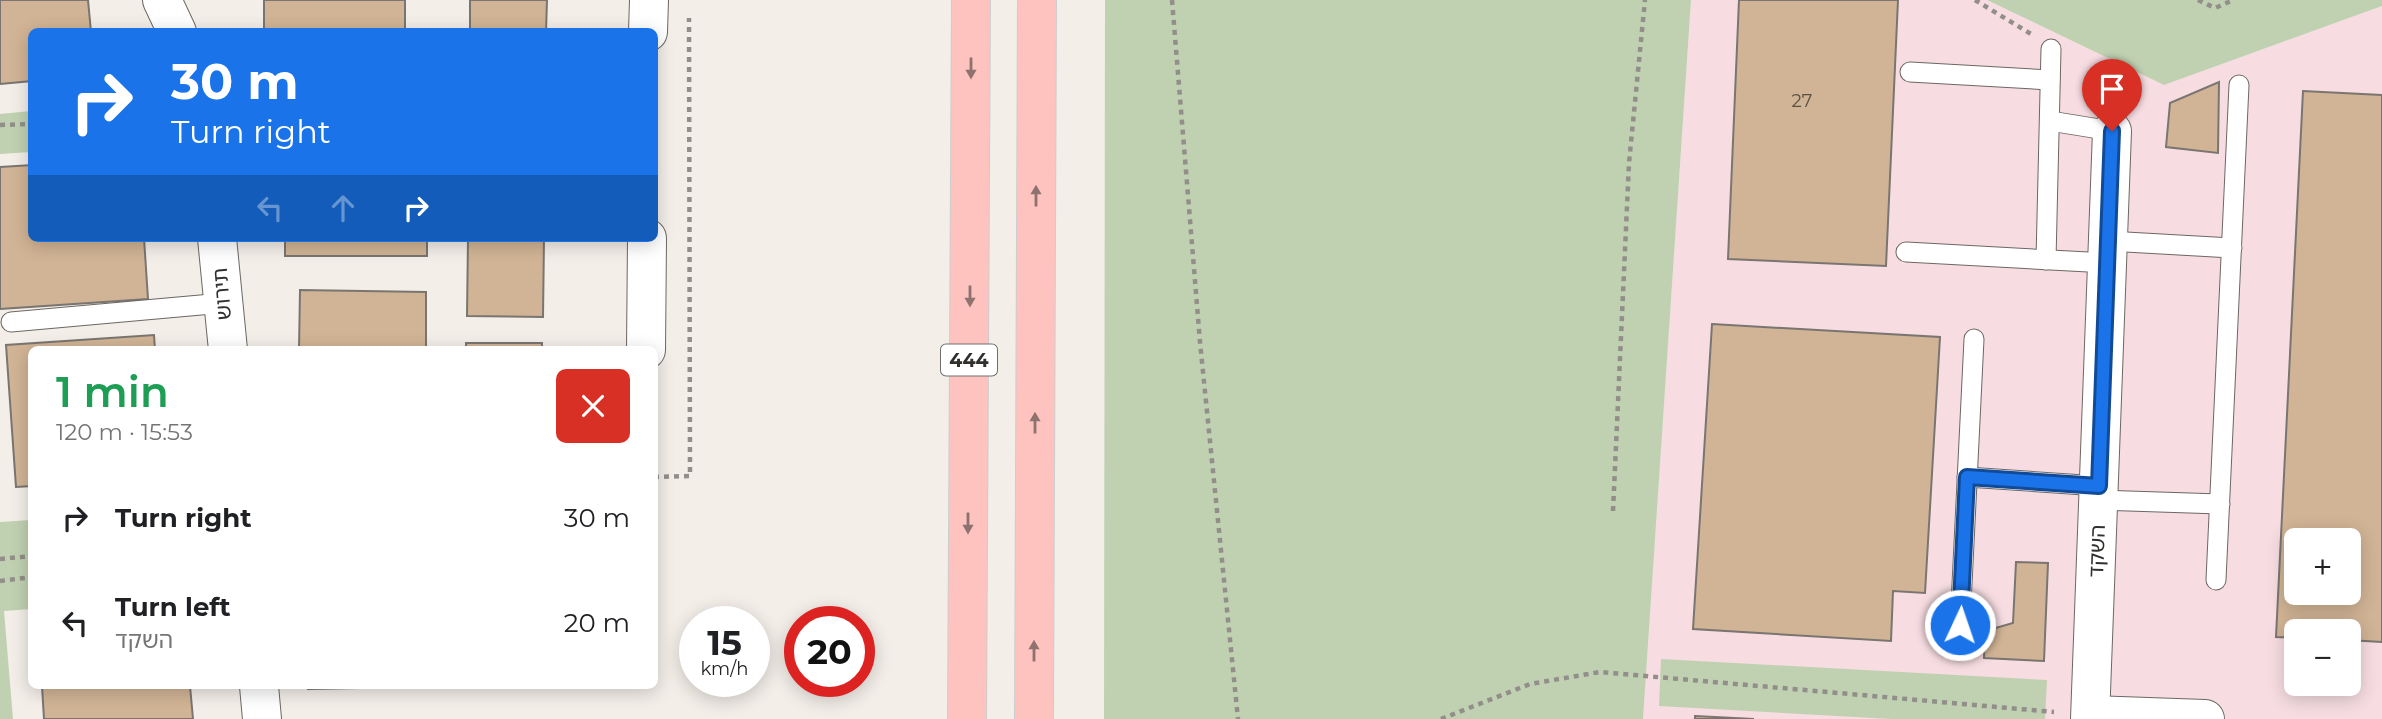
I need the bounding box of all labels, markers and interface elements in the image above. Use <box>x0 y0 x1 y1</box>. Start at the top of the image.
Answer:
text: 30 m <box>171 52 299 111</box>
icon: right <box>56 56 147 147</box>
one-way arrow <box>965 57 977 79</box>
pin <box>2082 59 2142 131</box>
icon: arrive <box>2093 70 2131 108</box>
house number: 27 <box>1792 90 1812 112</box>
text: Turn right <box>171 112 331 151</box>
one-way arrow <box>1030 185 1042 207</box>
icon: left <box>251 189 289 227</box>
icon: ahead <box>324 189 362 227</box>
icon: right <box>397 189 435 227</box>
street label: תירוש <box>207 267 236 321</box>
one-way arrow <box>964 285 976 307</box>
road number: 444 <box>941 344 997 376</box>
text: 1 min <box>56 366 169 418</box>
button: close <box>556 369 630 443</box>
one-way arrow <box>1029 412 1041 434</box>
text: 120 m · 15:53 <box>56 418 193 446</box>
icon: right <box>56 499 94 537</box>
text: Turn right <box>115 502 251 534</box>
text: 30 m <box>564 502 630 534</box>
one-way arrow <box>962 512 974 534</box>
street label: השקד <box>2083 524 2110 578</box>
map controls <box>2284 528 2361 696</box>
button: + <box>2284 528 2361 605</box>
position arrow <box>1923 588 1997 662</box>
text: Turn left <box>115 591 231 623</box>
icon: left <box>56 604 94 642</box>
speed limit sign: 20 <box>784 606 875 697</box>
text: 20 m <box>564 607 630 639</box>
button: − <box>2284 619 2361 696</box>
text: 15 <box>707 621 742 664</box>
text: השקד <box>115 626 173 654</box>
one-way arrow <box>1028 640 1040 662</box>
text: km/h <box>700 658 749 680</box>

